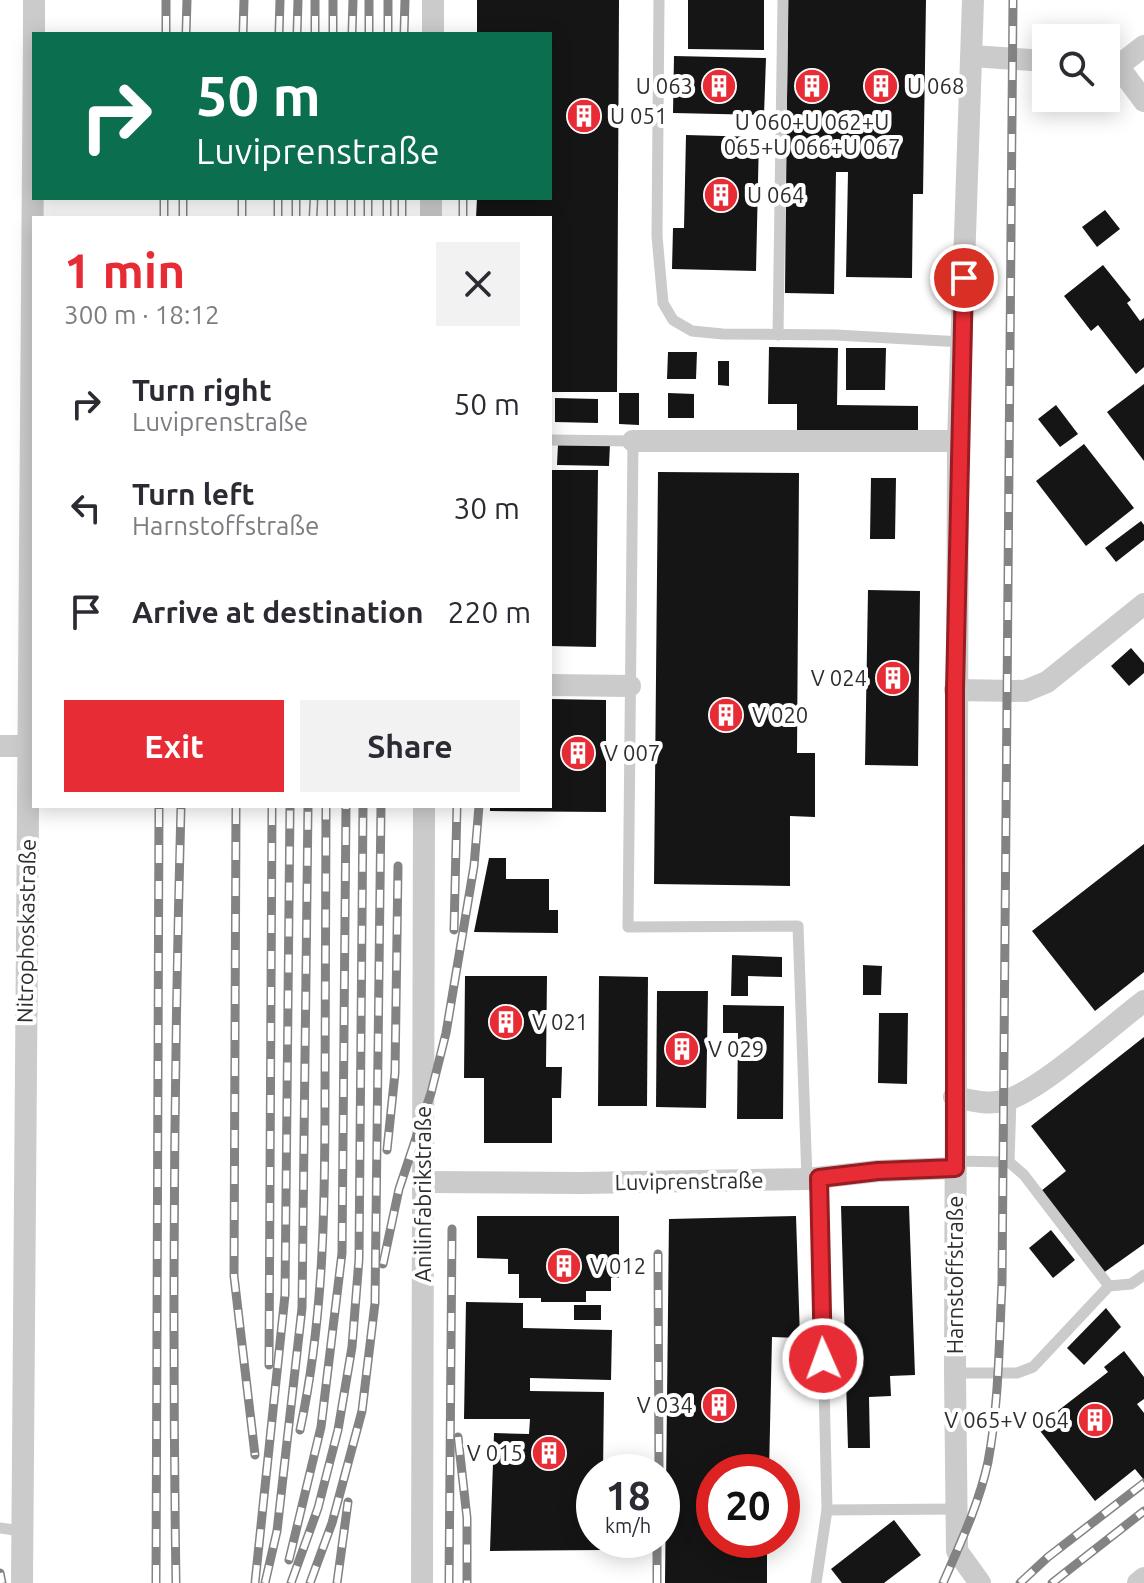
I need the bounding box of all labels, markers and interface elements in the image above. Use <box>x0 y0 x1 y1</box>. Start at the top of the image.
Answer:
map controls <box>1032 24 1120 112</box>
button: search <box>1032 24 1120 112</box>
icon: right <box>64 64 168 168</box>
text: 50 m <box>196 64 321 127</box>
building icon: U 063 <box>700 67 738 105</box>
building icon: U 060+U 062+U 065+U 066+U 067 <box>793 67 831 105</box>
building icon: U 068 <box>862 67 900 105</box>
place label: U 063 <box>636 73 693 98</box>
place label: U 068 <box>907 73 964 98</box>
building icon: U 051 <box>565 97 603 135</box>
place label: U 051 <box>610 103 667 128</box>
place label: U 060+U 062+U 065+U 066+U 067 <box>724 109 900 159</box>
text: Luviprenstraße <box>196 130 440 171</box>
building icon: U 064 <box>702 176 740 214</box>
place label: U 064 <box>747 182 804 207</box>
button: close <box>436 242 520 326</box>
text: 1 min <box>64 243 185 297</box>
pin <box>930 244 998 312</box>
icon: arrive <box>942 256 986 300</box>
text: 300 m · 18:12 <box>64 300 220 329</box>
text: Turn right <box>132 373 272 407</box>
icon: right <box>64 382 108 426</box>
text: 50 m <box>453 387 520 421</box>
text: Luviprenstraße <box>132 407 308 436</box>
text: Turn left <box>132 477 254 511</box>
icon: left <box>64 486 108 530</box>
text: 30 m <box>453 491 520 525</box>
text: Harnstoffstraße <box>132 511 319 540</box>
icon: arrive <box>64 590 108 634</box>
text: Arrive at destination <box>132 595 424 629</box>
text: 220 m <box>448 595 531 629</box>
building icon: V 024 <box>874 659 912 697</box>
place label: V 024 <box>811 665 867 690</box>
building icon: V 020 <box>707 696 745 734</box>
button: Exit <box>64 700 284 792</box>
button: Share <box>300 700 520 792</box>
place label: V 020 <box>752 702 808 727</box>
building icon: V 007 <box>559 734 597 772</box>
place label: V 007 <box>604 740 660 765</box>
street label: Nitrophoskastraße <box>11 839 40 1023</box>
building icon: V 021 <box>487 1003 525 1041</box>
place label: V 021 <box>532 1009 588 1034</box>
building icon: V 029 <box>663 1030 701 1068</box>
place label: V 029 <box>708 1036 764 1061</box>
street label: Anilinfabrikstraße <box>410 1106 435 1282</box>
street label: Luviprenstraße <box>614 1167 764 1194</box>
street label: Harnstoffstraße <box>942 1196 967 1354</box>
building icon: V 012 <box>545 1247 583 1285</box>
place label: V 012 <box>590 1253 646 1278</box>
position arrow <box>781 1317 865 1401</box>
building icon: V 034 <box>700 1386 738 1424</box>
place label: V 034 <box>637 1392 693 1417</box>
building icon: V 065+V 064 <box>1076 1401 1114 1439</box>
place label: V 065+V 064 <box>944 1407 1069 1432</box>
building icon: V 015 <box>530 1434 568 1472</box>
place label: V 015 <box>467 1440 523 1465</box>
speed limit sign: 20 <box>696 1454 800 1558</box>
text: 18 <box>605 1473 651 1518</box>
text: km/h <box>605 1514 651 1537</box>

